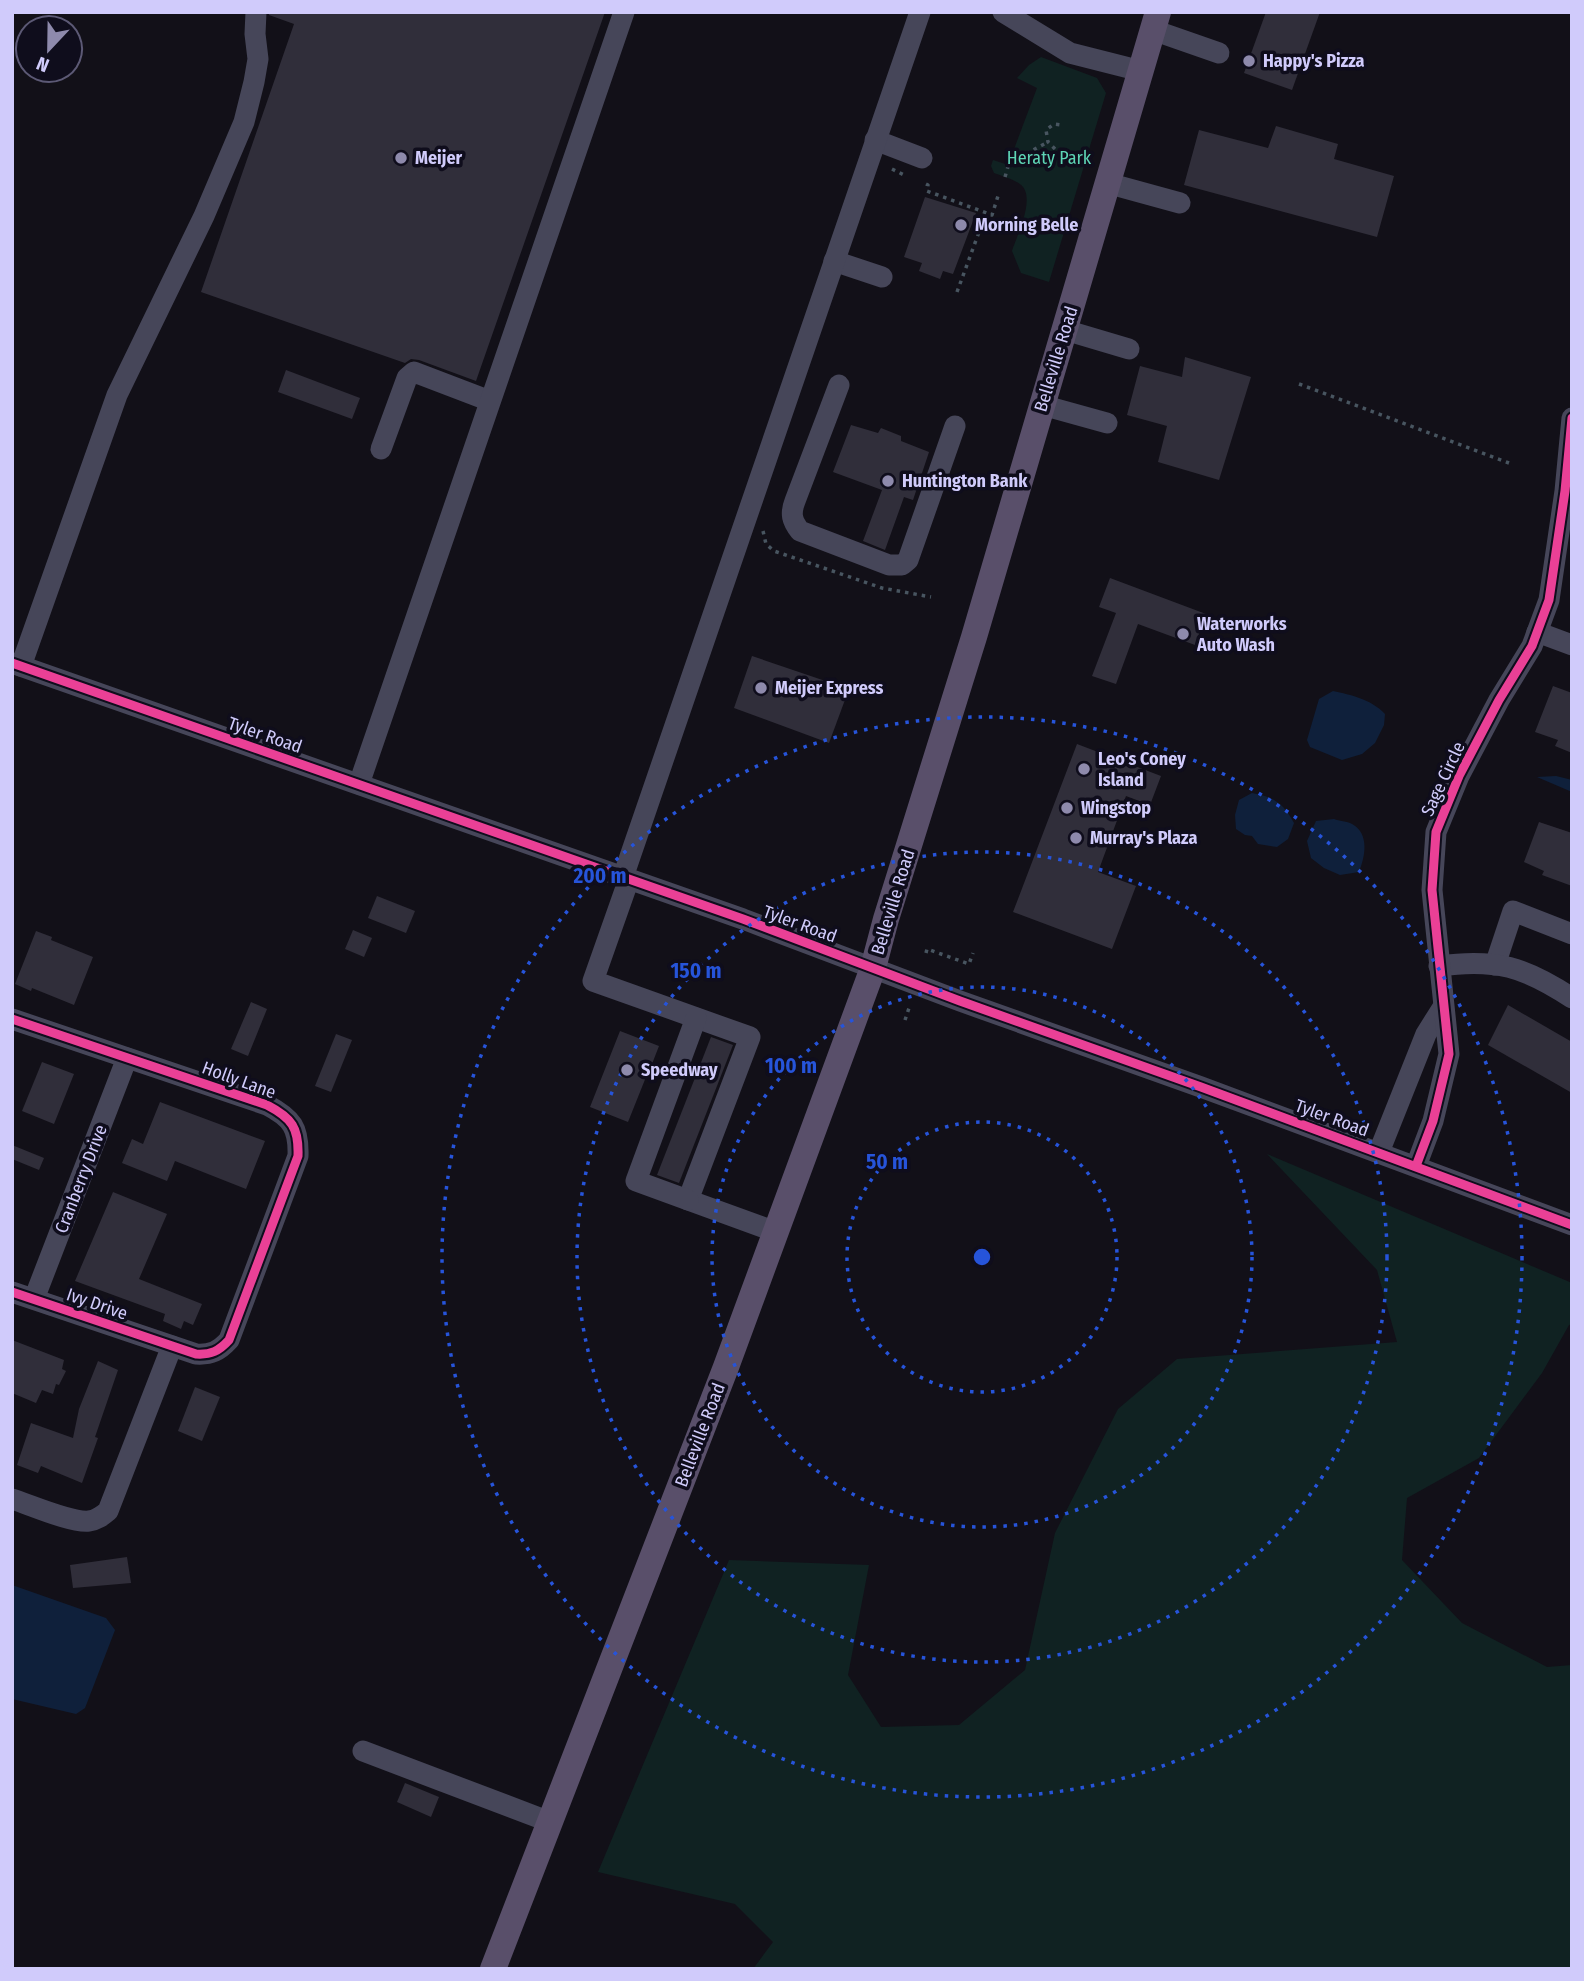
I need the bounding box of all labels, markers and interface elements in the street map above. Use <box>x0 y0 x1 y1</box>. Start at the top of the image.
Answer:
north arrow <box>14 14 84 84</box>
place label: Happy's Pizza <box>1263 50 1365 72</box>
text: N <box>33 52 52 77</box>
marker: Happy's Pizza <box>1241 53 1257 69</box>
place label: Meijer <box>415 147 463 169</box>
park label: Heraty Park <box>1007 147 1092 169</box>
marker: Meijer <box>393 150 409 166</box>
place label: Morning Belle <box>975 214 1078 236</box>
marker: Morning Belle <box>953 217 969 233</box>
street label: Belleville Road <box>1029 303 1083 415</box>
place label: Huntington Bank <box>902 470 1028 492</box>
marker: Huntington Bank <box>880 473 896 489</box>
place label: Waterworks Auto Wash <box>1196 613 1287 656</box>
marker: Waterworks Auto Wash <box>1175 626 1191 642</box>
place label: Meijer Express <box>775 677 884 699</box>
marker: Meijer Express <box>753 680 769 696</box>
street label: Tyler Road <box>225 712 305 758</box>
street label: Sage Circle <box>1416 738 1470 820</box>
place label: Leo's Coney Island <box>1098 748 1186 791</box>
marker: Leo's Coney Island <box>1076 761 1092 777</box>
place label: Wingstop <box>1081 797 1151 819</box>
marker: Wingstop <box>1059 800 1075 816</box>
place label: Murray's Plaza <box>1090 827 1197 849</box>
marker: Murray's Plaza <box>1068 830 1084 846</box>
street label: Belleville Road <box>866 846 920 958</box>
text: 200 m <box>572 863 627 889</box>
street label: Tyler Road <box>760 900 840 948</box>
text: 150 m <box>670 958 722 984</box>
text: 100 m <box>765 1053 817 1079</box>
street label: Holly Lane <box>199 1056 279 1104</box>
place label: Speedway <box>641 1059 718 1081</box>
marker: Speedway <box>619 1062 635 1078</box>
street label: Tyler Road <box>1292 1094 1372 1142</box>
street label: Cranberry Drive <box>50 1122 112 1236</box>
text: 50 m <box>866 1149 908 1175</box>
centre of rings <box>970 1245 994 1269</box>
street label: Ivy Drive <box>64 1283 131 1325</box>
street label: Belleville Road <box>670 1380 730 1490</box>

